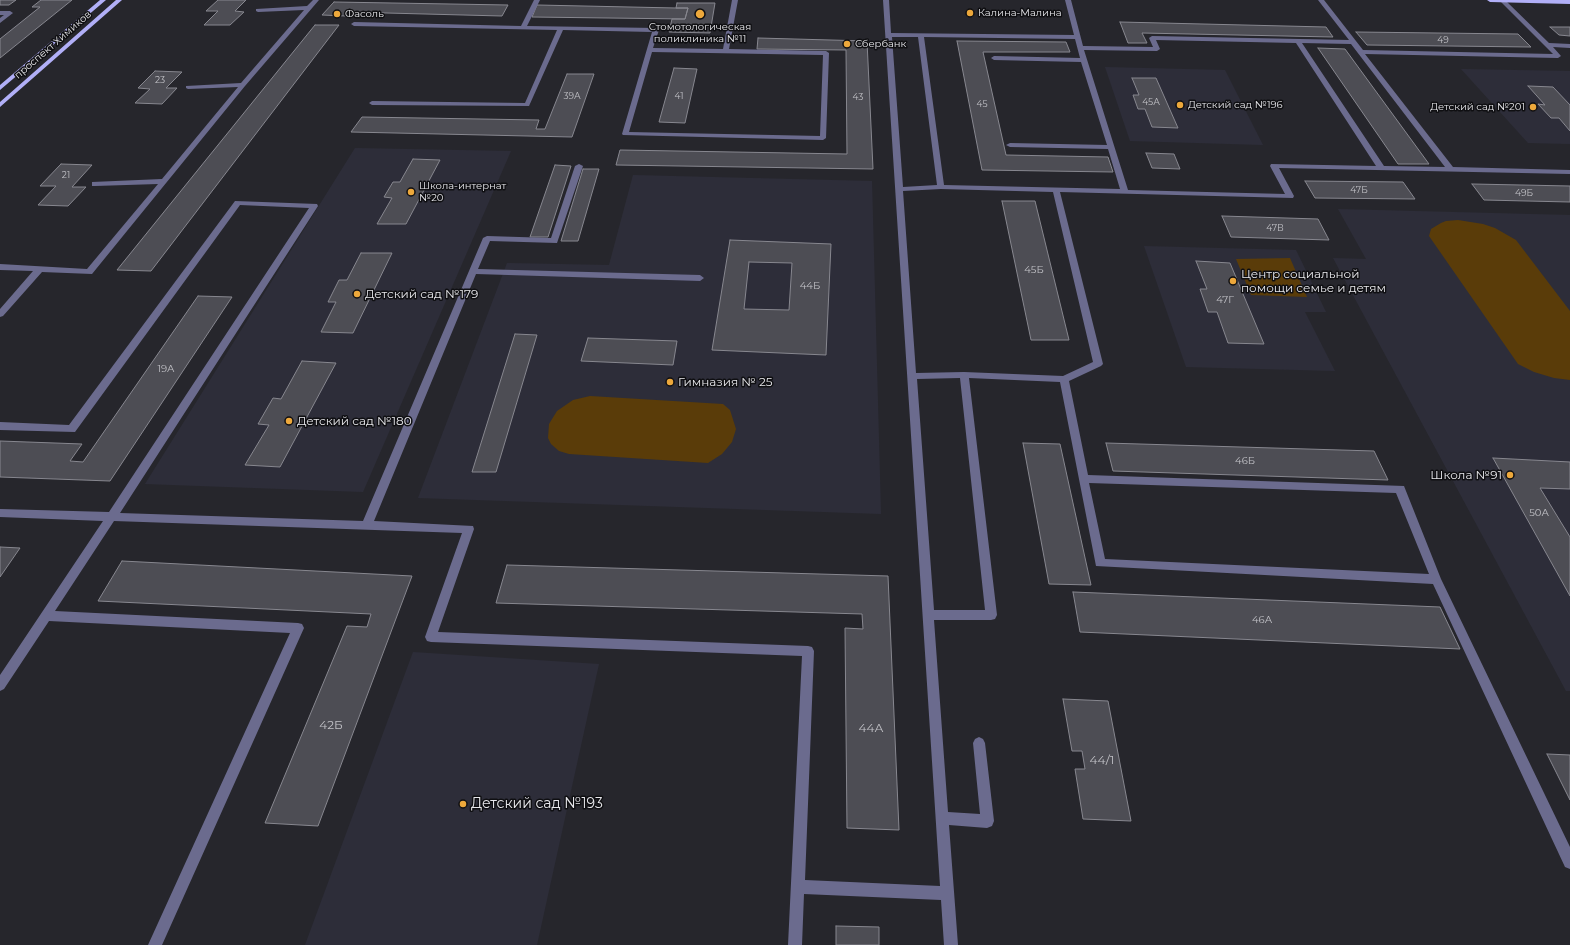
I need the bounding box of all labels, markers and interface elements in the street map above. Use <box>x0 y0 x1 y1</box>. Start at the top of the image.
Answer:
place label: Калина-Малина <box>978 7 1062 19</box>
street label: проспект Химиков <box>12 8 94 82</box>
place label: Фасоль <box>345 8 384 20</box>
marker: Стомотологическая поликлиника №11 <box>694 8 706 20</box>
marker: Калина-Малина <box>965 8 975 18</box>
marker: Фасоль <box>332 9 342 19</box>
place label: Стомотологическая поликлиника №11 <box>649 21 751 44</box>
house number: 49 <box>1437 35 1449 45</box>
place label: Сбербанк <box>855 38 906 50</box>
marker: Сбербанк <box>842 39 852 49</box>
house number: 23 <box>155 75 165 85</box>
house number: 39А <box>563 91 581 101</box>
house number: 41 <box>675 91 683 101</box>
house number: 43 <box>853 92 863 102</box>
house number: 45А <box>1142 97 1160 107</box>
house number: 45 <box>976 99 988 109</box>
place label: Детский сад №196 <box>1188 99 1283 111</box>
marker: Детский сад №196 <box>1175 100 1185 110</box>
place label: Детский сад №201 <box>1430 101 1525 113</box>
marker: Детский сад №201 <box>1528 102 1538 112</box>
house number: 21 <box>62 170 70 180</box>
place label: Школа-интернат №20 <box>419 180 506 204</box>
house number: 47Б <box>1350 185 1368 195</box>
marker: Школа-интернат №20 <box>406 187 416 197</box>
house number: 49Б <box>1515 188 1533 198</box>
house number: 47В <box>1266 223 1284 233</box>
house number: 45Б <box>1024 264 1044 276</box>
place label: Центр социальной помощи семье и детям <box>1241 267 1386 295</box>
marker: Центр социальной помощи семье и детям <box>1228 276 1238 286</box>
house number: 44Б <box>800 280 820 292</box>
place label: Детский сад №179 <box>365 287 478 301</box>
marker: Детский сад №179 <box>352 289 362 299</box>
house number: 47Г <box>1216 294 1234 306</box>
house number: 19А <box>157 363 175 375</box>
place label: Гимназия № 25 <box>678 375 772 389</box>
marker: Гимназия № 25 <box>665 377 675 387</box>
place label: Детский сад №180 <box>297 414 412 428</box>
marker: Детский сад №180 <box>284 416 294 426</box>
house number: 46Б <box>1235 455 1255 467</box>
place label: Школа №91 <box>1430 468 1502 482</box>
marker: Школа №91 <box>1505 470 1515 480</box>
house number: 50А <box>1529 507 1549 519</box>
house number: 46А <box>1252 614 1272 626</box>
house number: 42Б <box>319 718 343 732</box>
house number: 44А <box>859 721 883 735</box>
house number: 44/1 <box>1090 753 1114 767</box>
place label: Детский сад №193 <box>471 796 603 812</box>
marker: Детский сад №193 <box>458 799 468 809</box>

